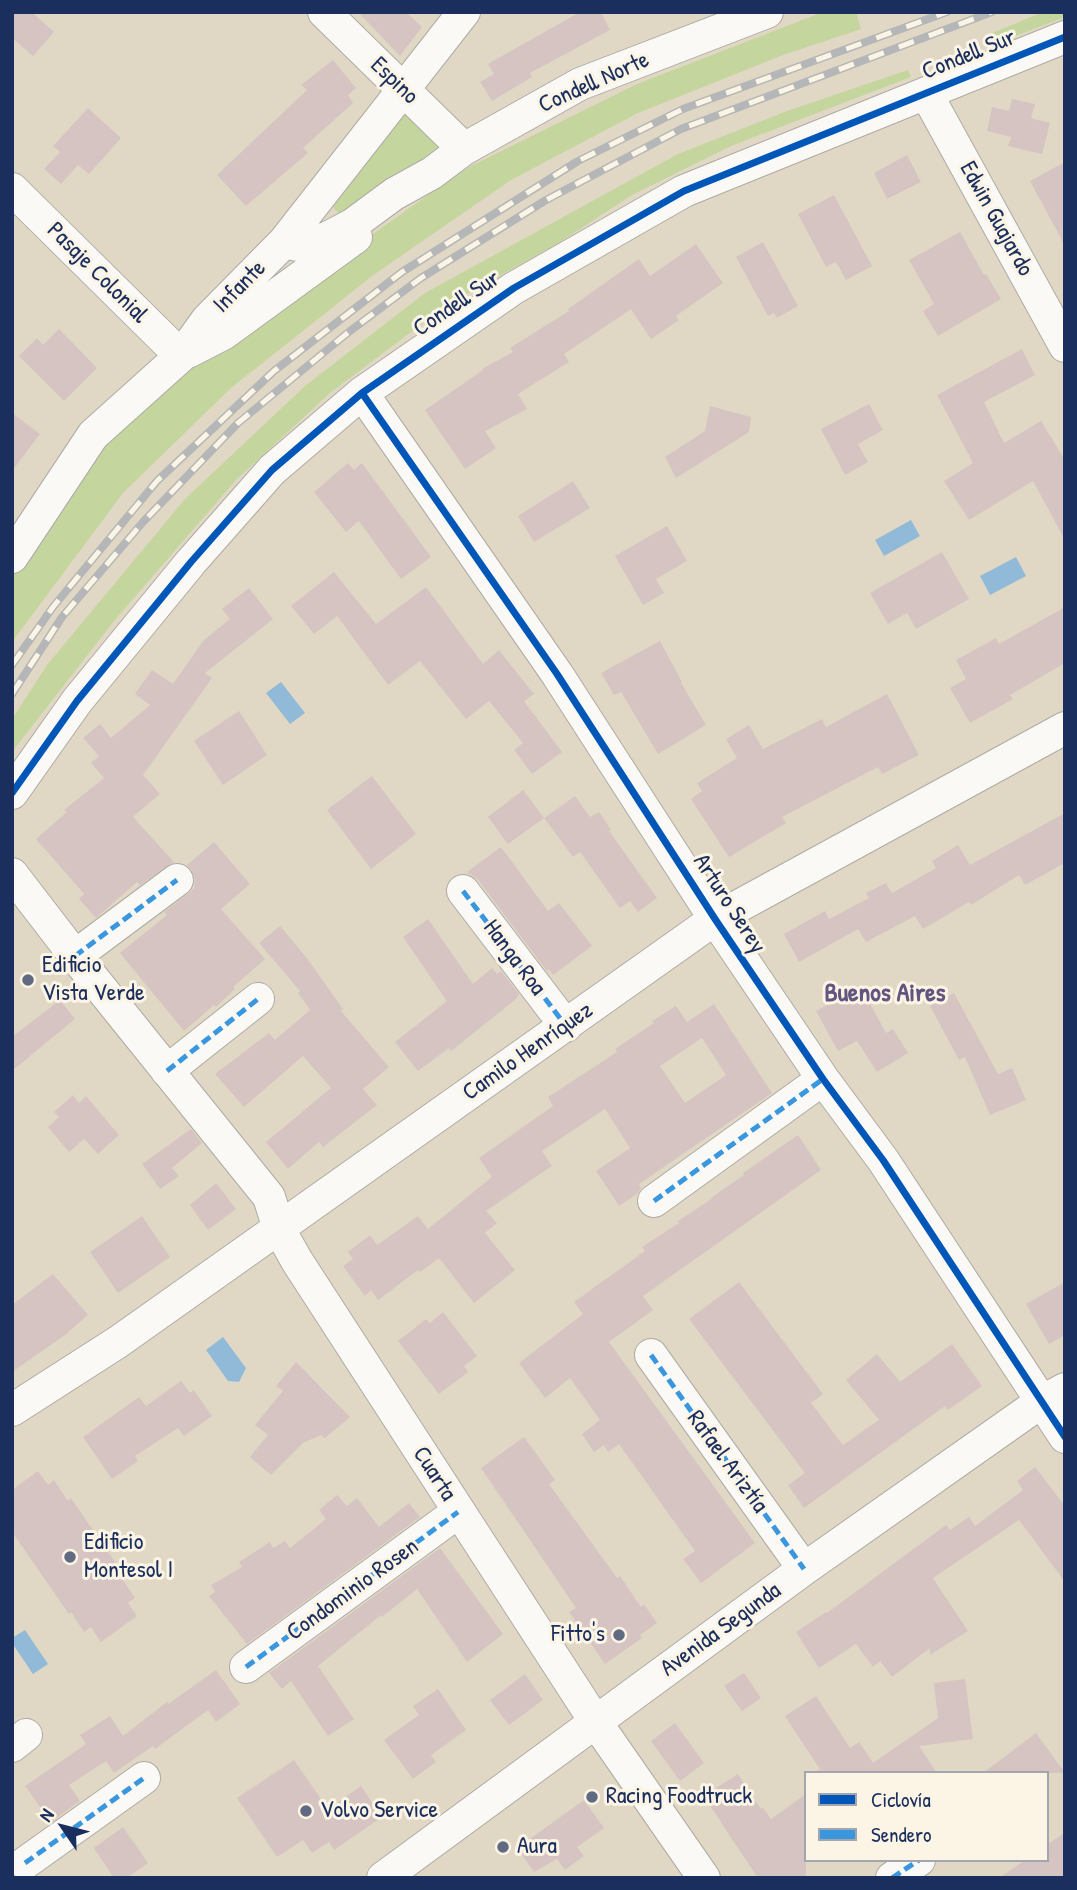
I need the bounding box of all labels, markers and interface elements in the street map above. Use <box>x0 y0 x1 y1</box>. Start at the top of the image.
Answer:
street label: Condell Sur <box>918 23 1020 87</box>
street label: Condell Norte <box>534 46 654 120</box>
street label: Espino <box>364 51 424 111</box>
street label: Edwin Guajardo <box>953 157 1039 281</box>
street label: Pasaje Colonial <box>40 216 154 330</box>
street label: Infante <box>207 254 273 320</box>
street label: Condell Sur <box>408 265 506 343</box>
street label: Arturo Serey <box>686 849 772 959</box>
street label: Hanga Roa <box>476 915 552 1001</box>
place label: Edificio Vista Verde <box>42 952 144 1008</box>
marker: Edificio Vista Verde <box>20 972 36 988</box>
district label: Buenos Aires <box>824 978 946 1010</box>
street label: Camilo Henríquez <box>457 996 599 1108</box>
street label: Rafael Ariztía <box>680 1405 774 1519</box>
street label: Cuarta <box>406 1441 462 1507</box>
place label: Edificio Montesol I <box>84 1529 173 1585</box>
street label: Condominio Rosen <box>281 1532 425 1648</box>
marker: Edificio Montesol I <box>62 1549 78 1565</box>
street label: Avenida Segunda <box>655 1577 787 1683</box>
place label: Fitto's <box>551 1621 605 1649</box>
marker: Fitto's <box>611 1627 627 1643</box>
legend <box>804 1771 1049 1862</box>
place label: Racing Foodtruck <box>606 1783 752 1811</box>
text: Ciclovía <box>871 1785 931 1814</box>
marker: Racing Foodtruck <box>584 1789 600 1805</box>
north arrow <box>28 1792 98 1862</box>
place label: Volvo Service <box>320 1797 438 1825</box>
text: N <box>32 1803 59 1827</box>
marker: Volvo Service <box>298 1803 314 1819</box>
text: Sendero <box>871 1820 932 1849</box>
place label: Aura <box>517 1833 557 1861</box>
marker: Aura <box>495 1839 511 1855</box>

